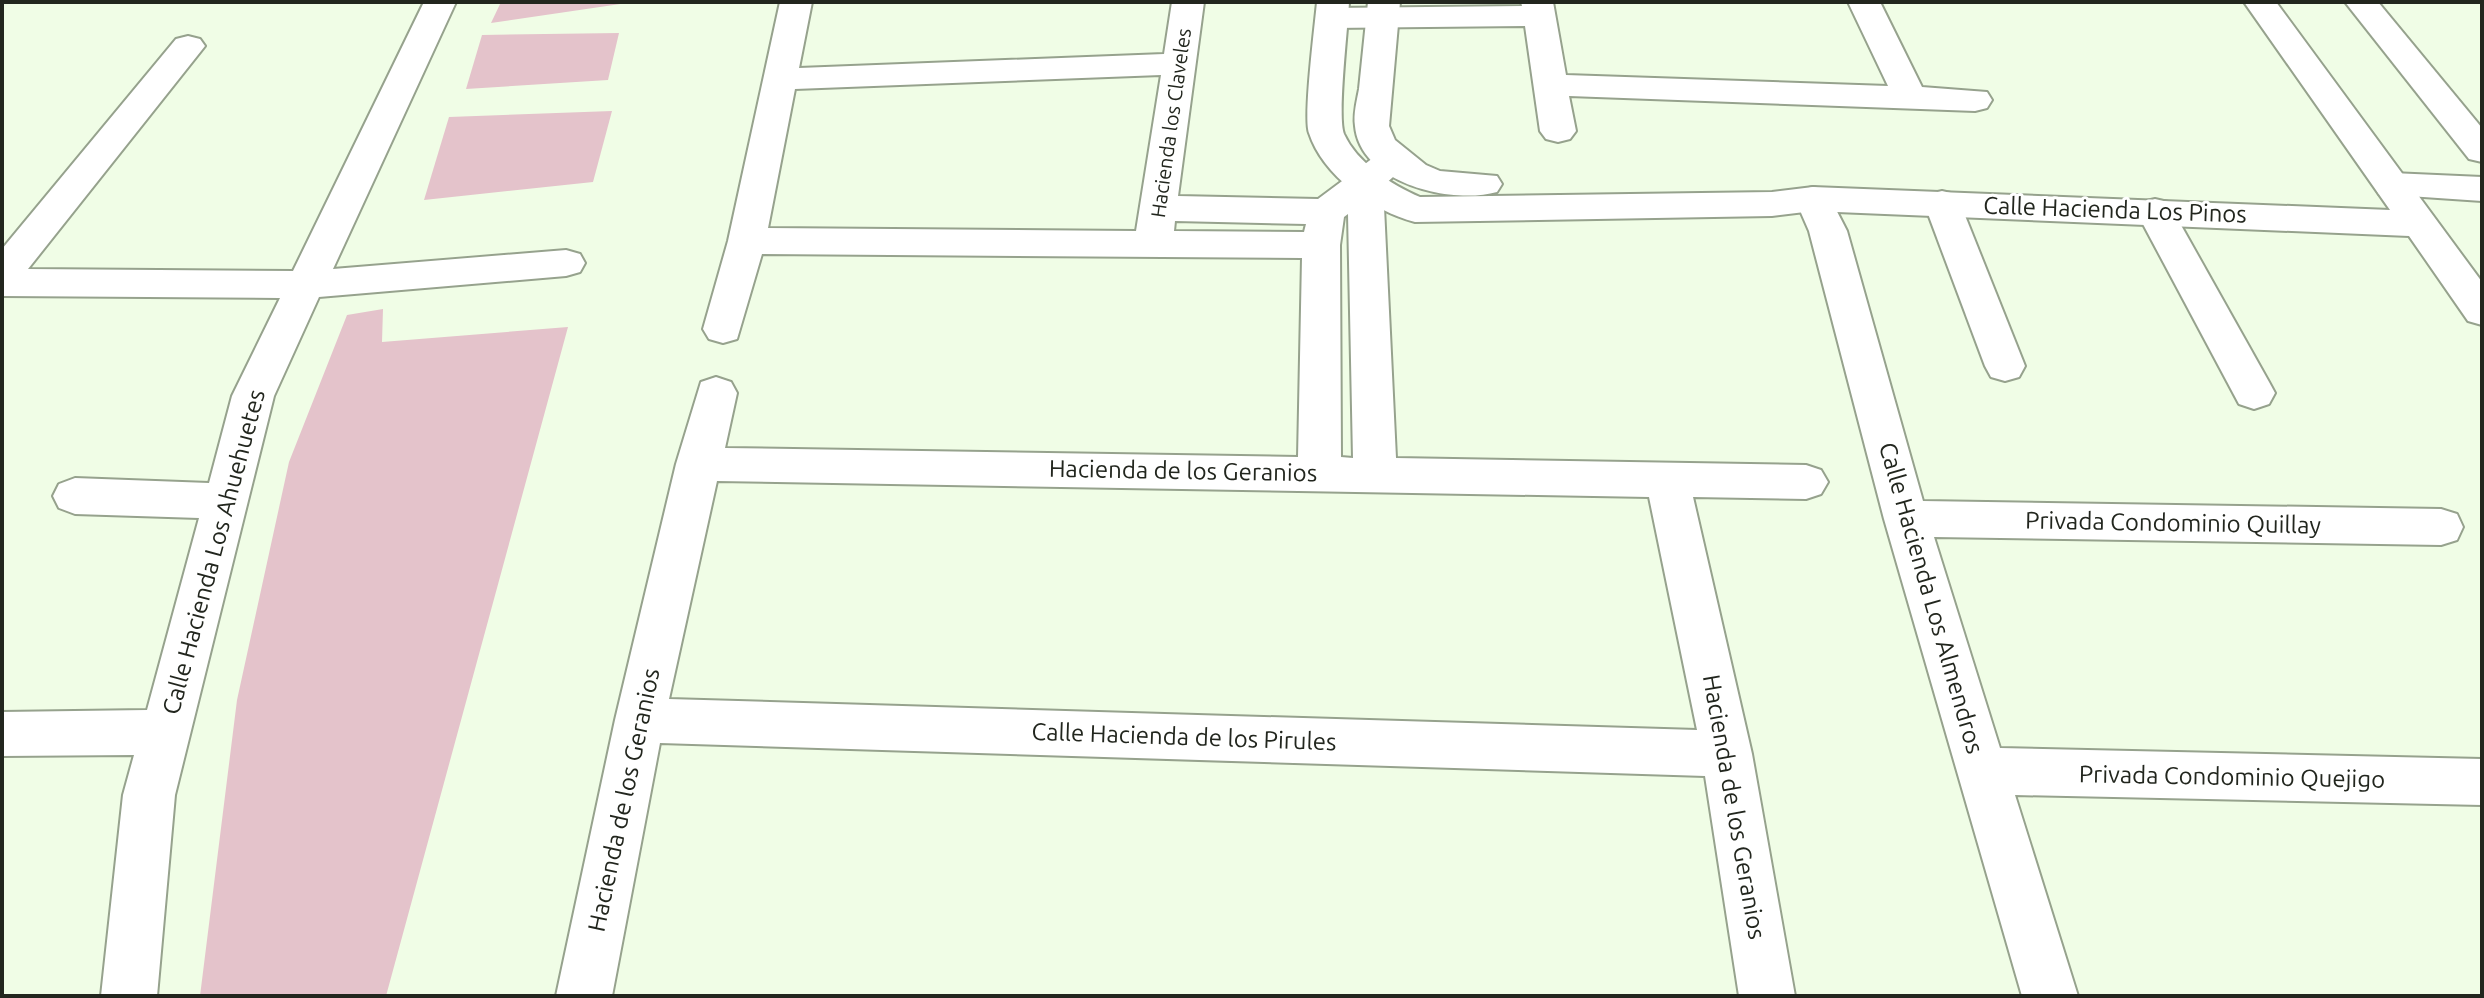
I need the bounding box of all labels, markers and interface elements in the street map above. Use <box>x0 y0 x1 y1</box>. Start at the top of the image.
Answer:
street label: Hacienda los Claveles <box>1146 27 1195 219</box>
street label: Calle Hacienda Los Pinos <box>1983 191 2247 228</box>
street label: Calle Hacienda Los Ahuehuetes <box>157 386 270 717</box>
street label: Calle Hacienda Los Almendros <box>1874 439 1989 757</box>
street label: Hacienda de los Geranios <box>1049 455 1317 486</box>
street label: Privada Condominio Quillay <box>2025 506 2322 539</box>
street label: Hacienda de los Geranios <box>582 666 665 934</box>
street label: Hacienda de los Geranios <box>1698 672 1771 941</box>
street label: Calle Hacienda de los Pirules <box>1031 718 1337 755</box>
street label: Privada Condominio Quejigo <box>2079 760 2385 793</box>

